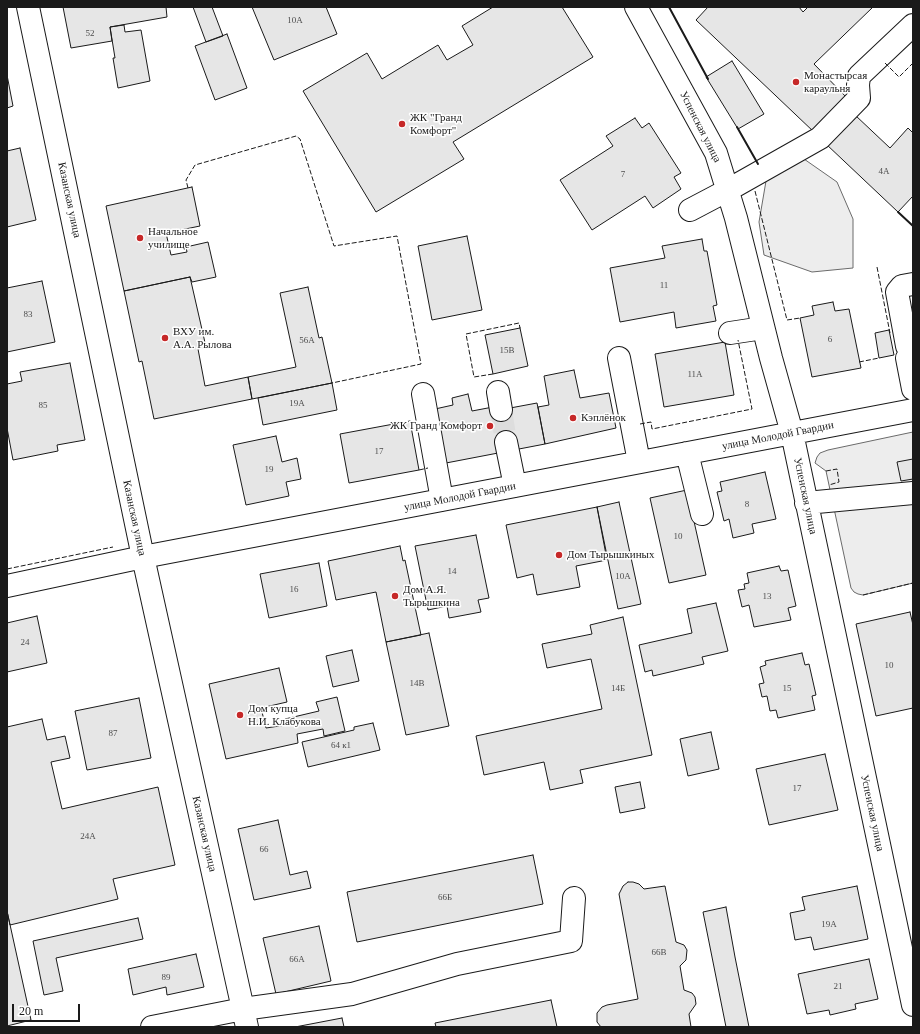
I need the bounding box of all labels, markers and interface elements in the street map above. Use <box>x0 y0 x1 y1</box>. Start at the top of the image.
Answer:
house number: 10А <box>287 16 303 26</box>
house number: 52 <box>86 29 94 39</box>
place label: Монастырсая караульня <box>804 69 867 95</box>
marker: Монастырсая караульня <box>791 77 801 87</box>
street label: Успенская улица <box>676 89 724 165</box>
place label: ЖК "Гранд Комфорт" <box>410 111 462 137</box>
marker: ЖК "Гранд Комфорт" <box>397 119 407 129</box>
street label: Казанская улица <box>55 161 83 239</box>
house number: 4А <box>879 167 889 177</box>
house number: 7 <box>621 170 625 180</box>
place label: Начальное училище <box>148 225 198 251</box>
marker: Начальное училище <box>135 233 145 243</box>
house number: 11 <box>660 281 668 291</box>
house number: 83 <box>24 310 32 320</box>
place label: ВХУ им. А.А. Рылова <box>173 325 232 351</box>
marker: ВХУ им. А.А. Рылова <box>160 333 170 343</box>
house number: 6 <box>828 335 832 345</box>
house number: 56А <box>299 336 315 346</box>
house number: 15В <box>499 346 515 356</box>
house number: 11А <box>687 370 703 380</box>
house number: 19А <box>289 399 305 409</box>
house number: 85 <box>38 401 48 411</box>
place label: Кэплёнок <box>581 411 626 425</box>
marker: Кэплёнок <box>568 413 578 423</box>
place label: ЖК Гранд Комфорт <box>390 419 482 433</box>
street label: улица Молодой Гвардии <box>721 419 835 453</box>
marker: ЖК Гранд Комфорт <box>485 421 495 431</box>
house number: 17 <box>374 447 384 457</box>
street label: Успенская улица <box>790 457 820 535</box>
house number: 19 <box>264 465 274 475</box>
street label: Казанская улица <box>120 479 148 557</box>
street label: улица Молодой Гвардии <box>403 480 517 514</box>
house number: 8 <box>745 500 749 510</box>
house number: 10 <box>674 532 682 542</box>
place label: Дом Тырышкиных <box>567 548 654 562</box>
marker: Дом Тырышкиных <box>554 550 564 560</box>
house number: 14 <box>448 567 456 577</box>
house number: 10А <box>615 572 631 582</box>
place label: Дом А.Я. Тырышкина <box>403 583 460 609</box>
house number: 16 <box>290 585 298 595</box>
marker: Дом А.Я. Тырышкина <box>390 591 400 601</box>
house number: 13 <box>762 592 772 602</box>
house number: 24 <box>20 638 30 648</box>
house number: 10 <box>884 661 894 671</box>
house number: 14В <box>409 679 425 689</box>
house number: 14Б <box>611 684 625 694</box>
house number: 15 <box>782 684 792 694</box>
place label: Дом купца Н.И. Клабукова <box>248 702 321 728</box>
marker: Дом купца Н.И. Клабукова <box>235 710 245 720</box>
house number: 87 <box>108 729 118 739</box>
house number: 64 к1 <box>331 741 351 751</box>
street label: Успенская улица <box>857 774 887 852</box>
house number: 17 <box>792 784 802 794</box>
street label: Казанская улица <box>189 795 219 873</box>
house number: 24А <box>80 832 96 842</box>
house number: 66 <box>260 845 268 855</box>
house number: 66Б <box>438 893 452 903</box>
house number: 19А <box>821 920 837 930</box>
house number: 66В <box>651 948 667 958</box>
house number: 66А <box>289 955 305 965</box>
house number: 89 <box>162 973 170 983</box>
house number: 21 <box>834 982 842 992</box>
scale bar <box>14 996 82 1022</box>
text: 20 m <box>19 1004 43 1018</box>

